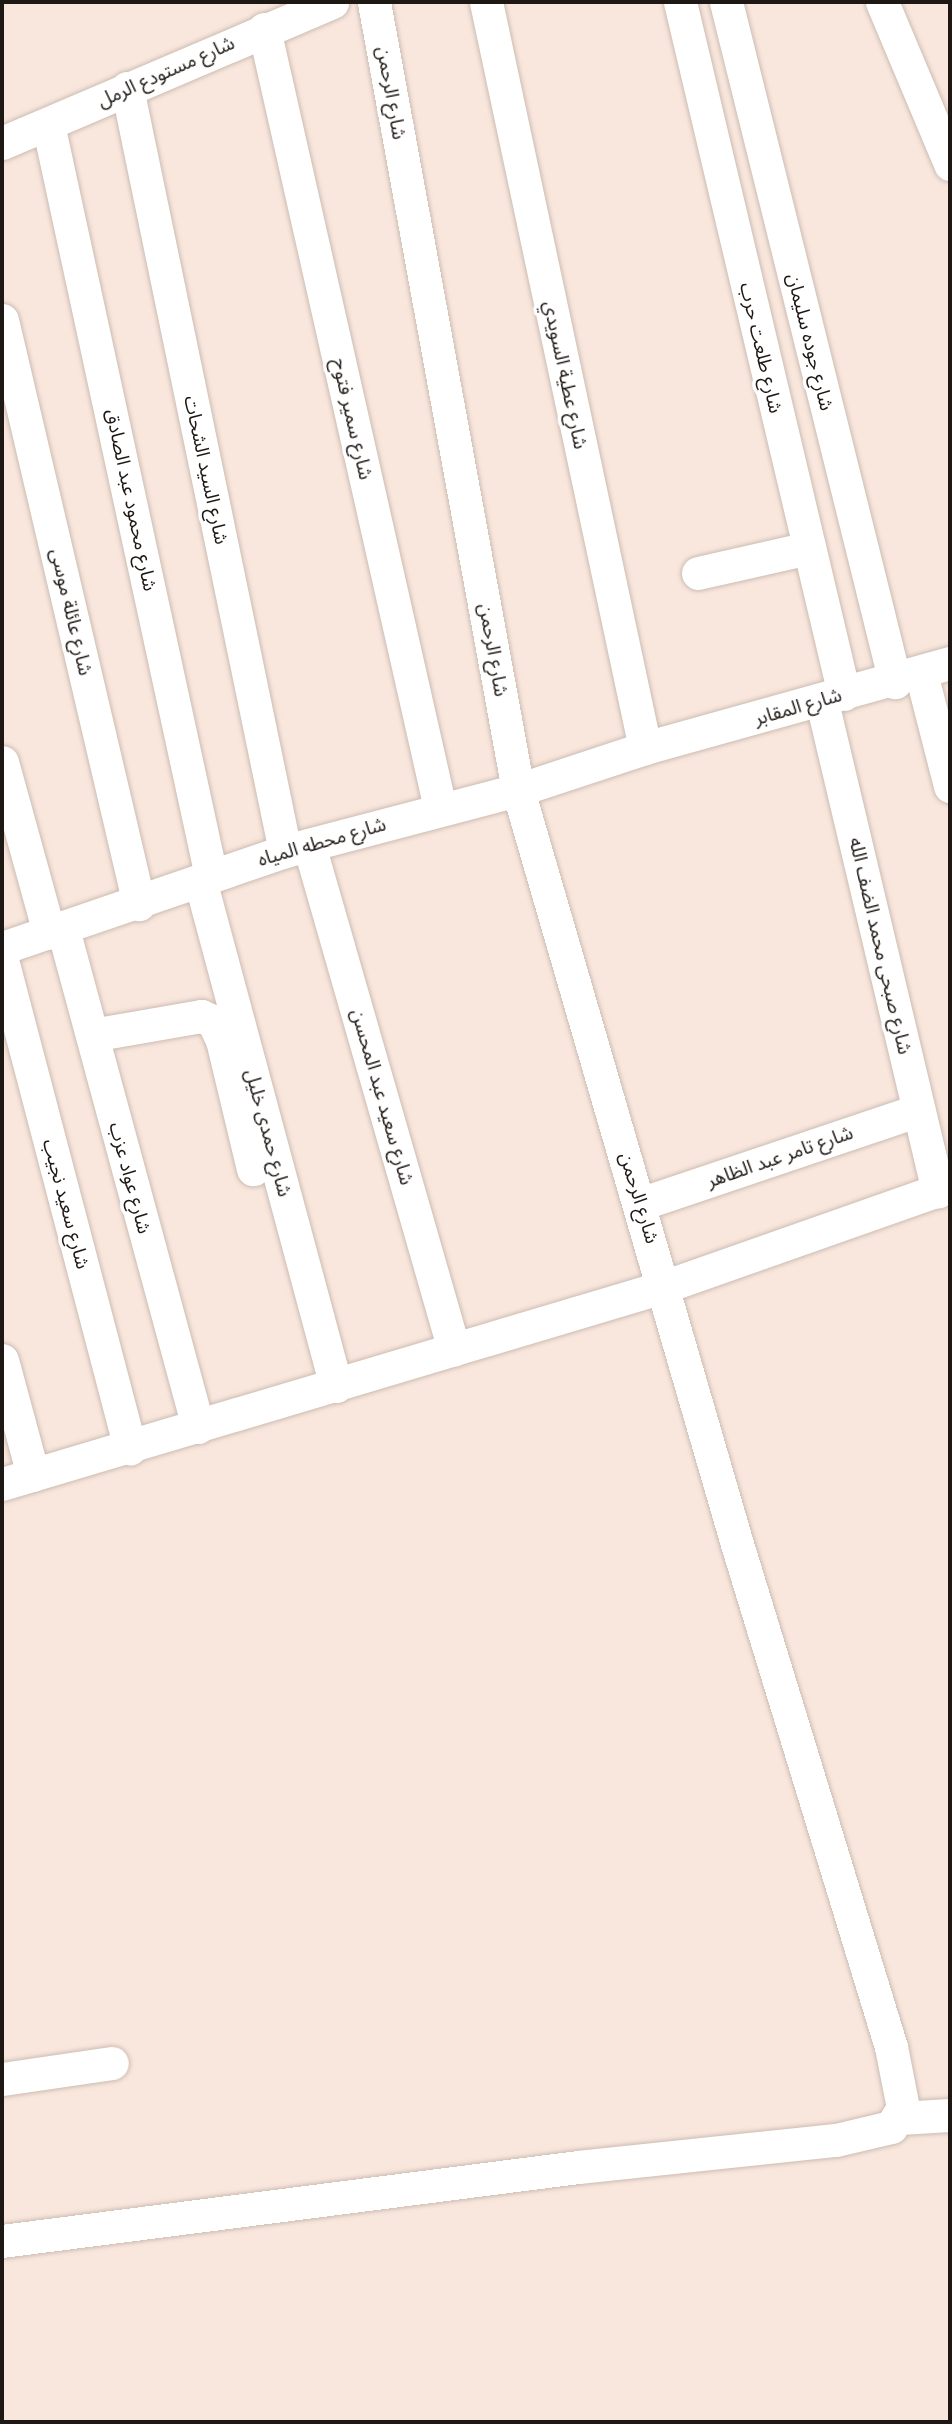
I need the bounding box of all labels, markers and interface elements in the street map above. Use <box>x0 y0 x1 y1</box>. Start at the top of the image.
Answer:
street label: شارع مستودع الرمل <box>94 32 238 112</box>
street label: شارع الرحمن <box>372 45 410 141</box>
street label: شارع جوده سليمان <box>782 271 838 413</box>
street label: شارع طلعت حرب <box>735 280 787 416</box>
street label: شارع عطية السويدي <box>538 299 592 451</box>
street label: شارع سمير فتوح <box>327 356 377 482</box>
street label: شارع السيد الشحات <box>179 394 233 546</box>
street label: شارع محمود عبد الصادق <box>101 407 161 593</box>
street label: شارع عائلة موسى <box>45 546 97 678</box>
street label: شارع الرحمن <box>474 602 512 698</box>
street label: شارع المقابر <box>752 684 844 730</box>
street label: شارع محطه المياه <box>255 813 389 871</box>
street label: شارع صبحى محمد الضف الله <box>844 835 916 1057</box>
street label: شارع سعيد عبد المحسن <box>346 1006 418 1188</box>
street label: شارع حمدى خليل <box>240 1067 296 1199</box>
street label: شارع عواد عزب <box>104 1120 156 1236</box>
street label: شارع تامر عبد الظاهر <box>704 1121 856 1193</box>
street label: شارع سعيد نجيب <box>38 1136 94 1272</box>
street label: شارع الرحمن <box>614 1150 664 1246</box>

